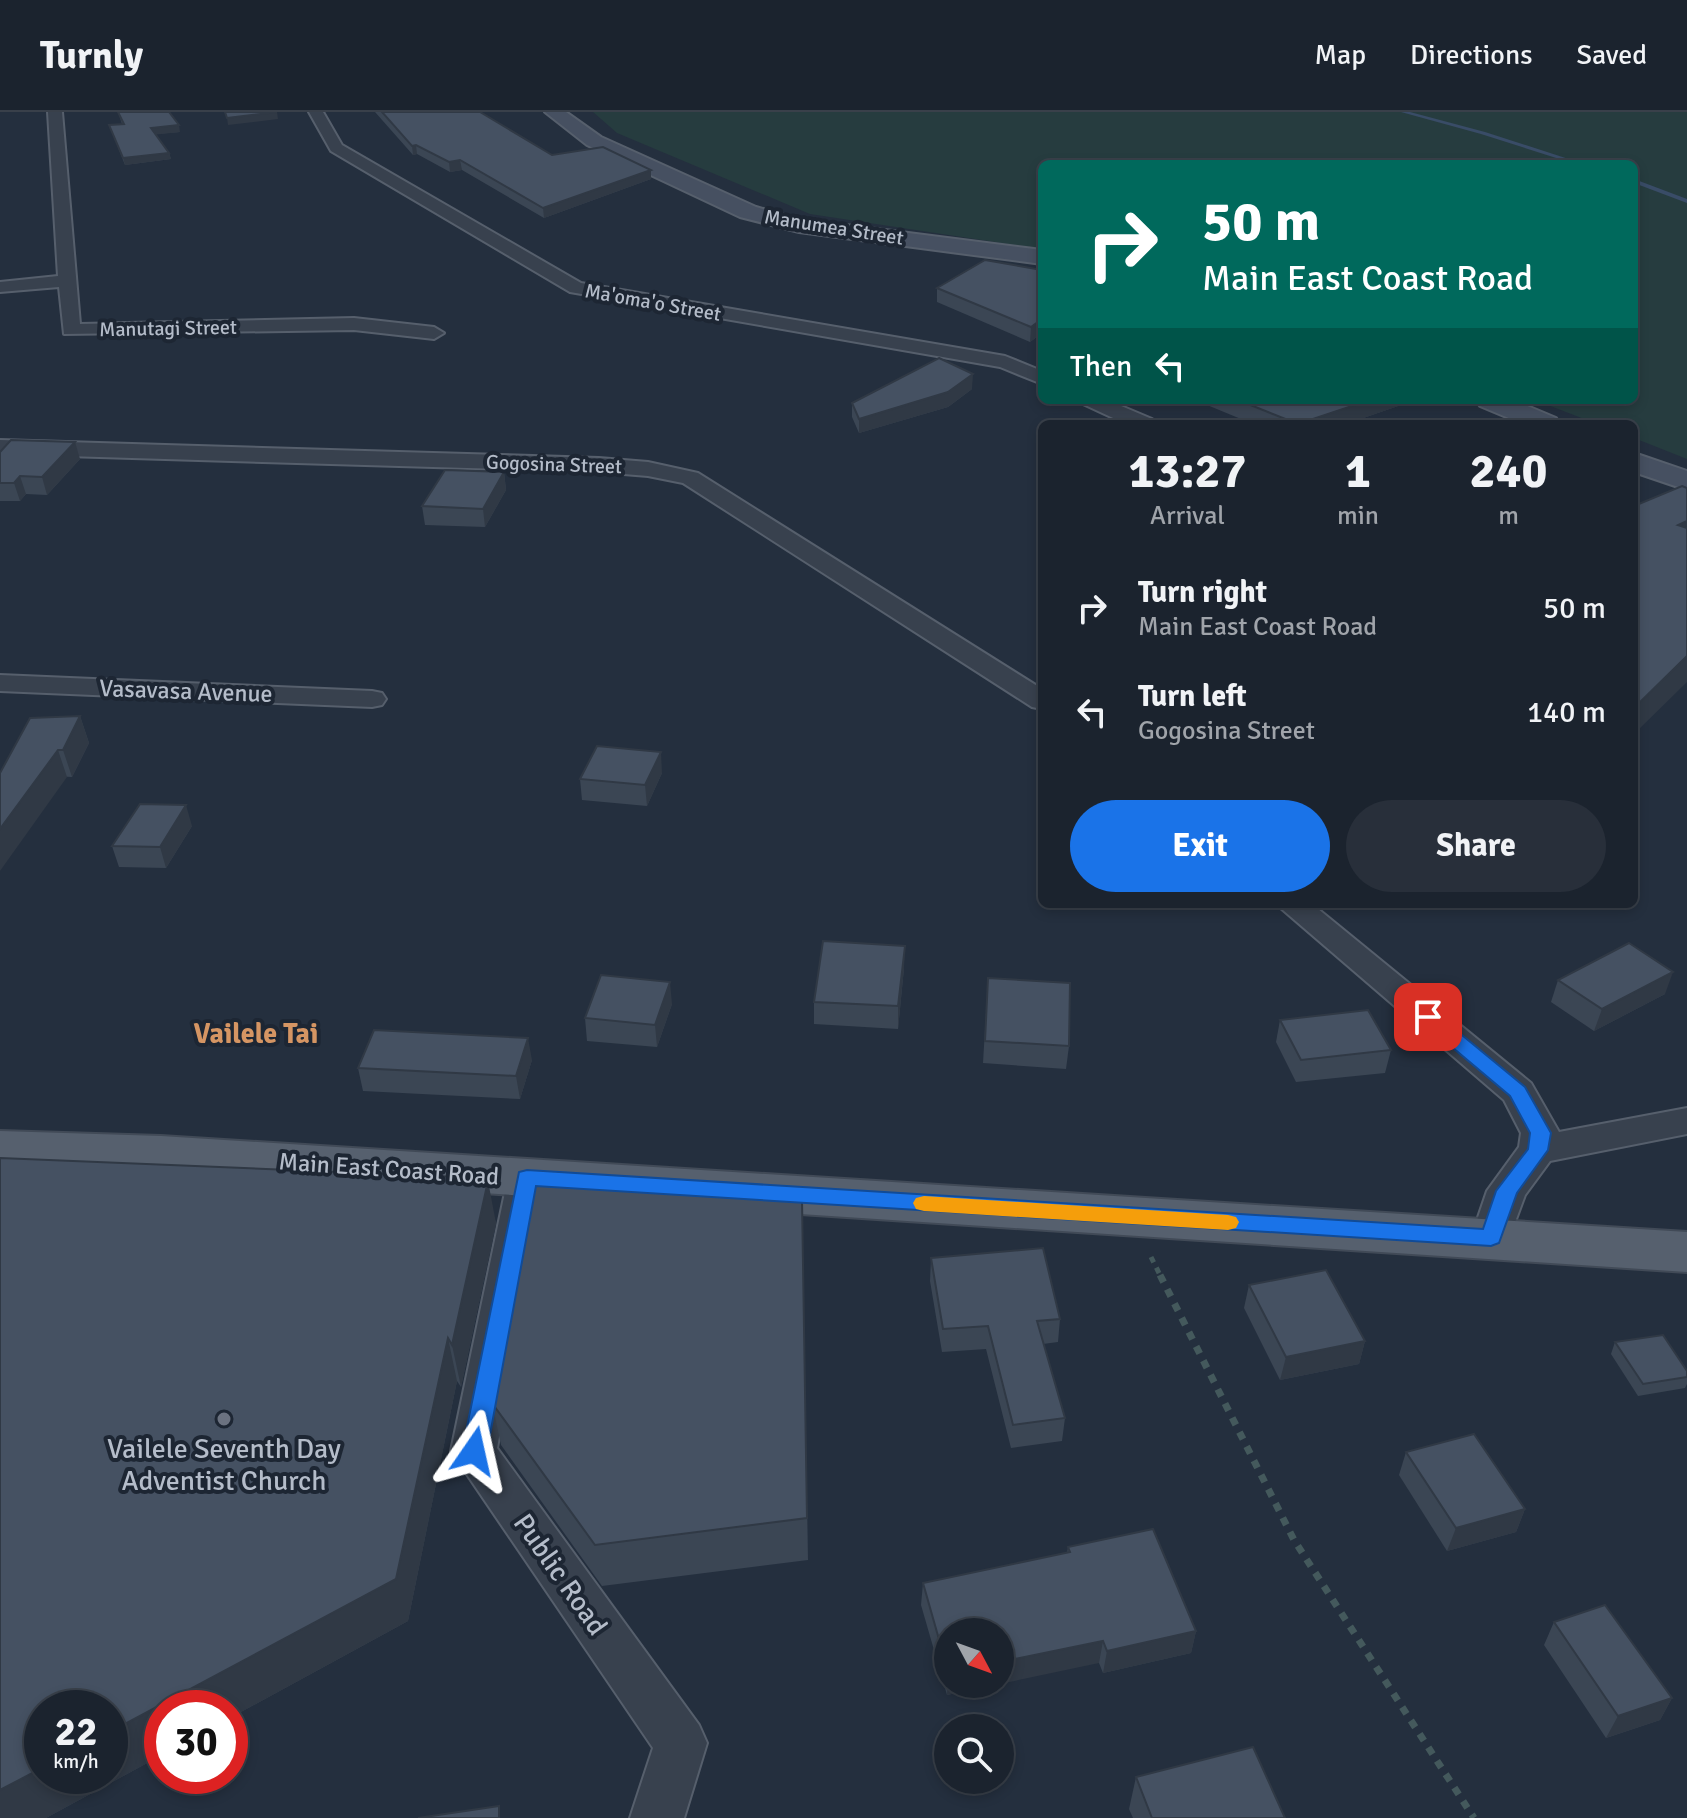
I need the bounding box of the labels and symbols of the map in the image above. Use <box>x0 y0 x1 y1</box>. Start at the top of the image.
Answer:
street label: Manumea Street <box>762 204 905 251</box>
street label: Ma'oma'o Street <box>583 278 723 327</box>
street label: Manutagi Street <box>99 315 237 342</box>
street label: Gogosina Street <box>486 450 622 479</box>
street label: Vasavasa Avenue <box>99 673 273 709</box>
pin <box>1394 983 1462 1051</box>
district label: Vailele Tai <box>194 1017 318 1051</box>
street label: Main East Coast Road <box>278 1146 500 1192</box>
position arrow <box>432 1409 516 1493</box>
marker: Vailele Seventh Day Adventist Church <box>215 1410 233 1428</box>
place label: Vailele Seventh Day Adventist Church <box>107 1432 341 1498</box>
street label: Public Road <box>506 1507 614 1642</box>
north arrow <box>934 1618 1014 1698</box>
speed limit sign: 30 <box>144 1690 248 1794</box>

